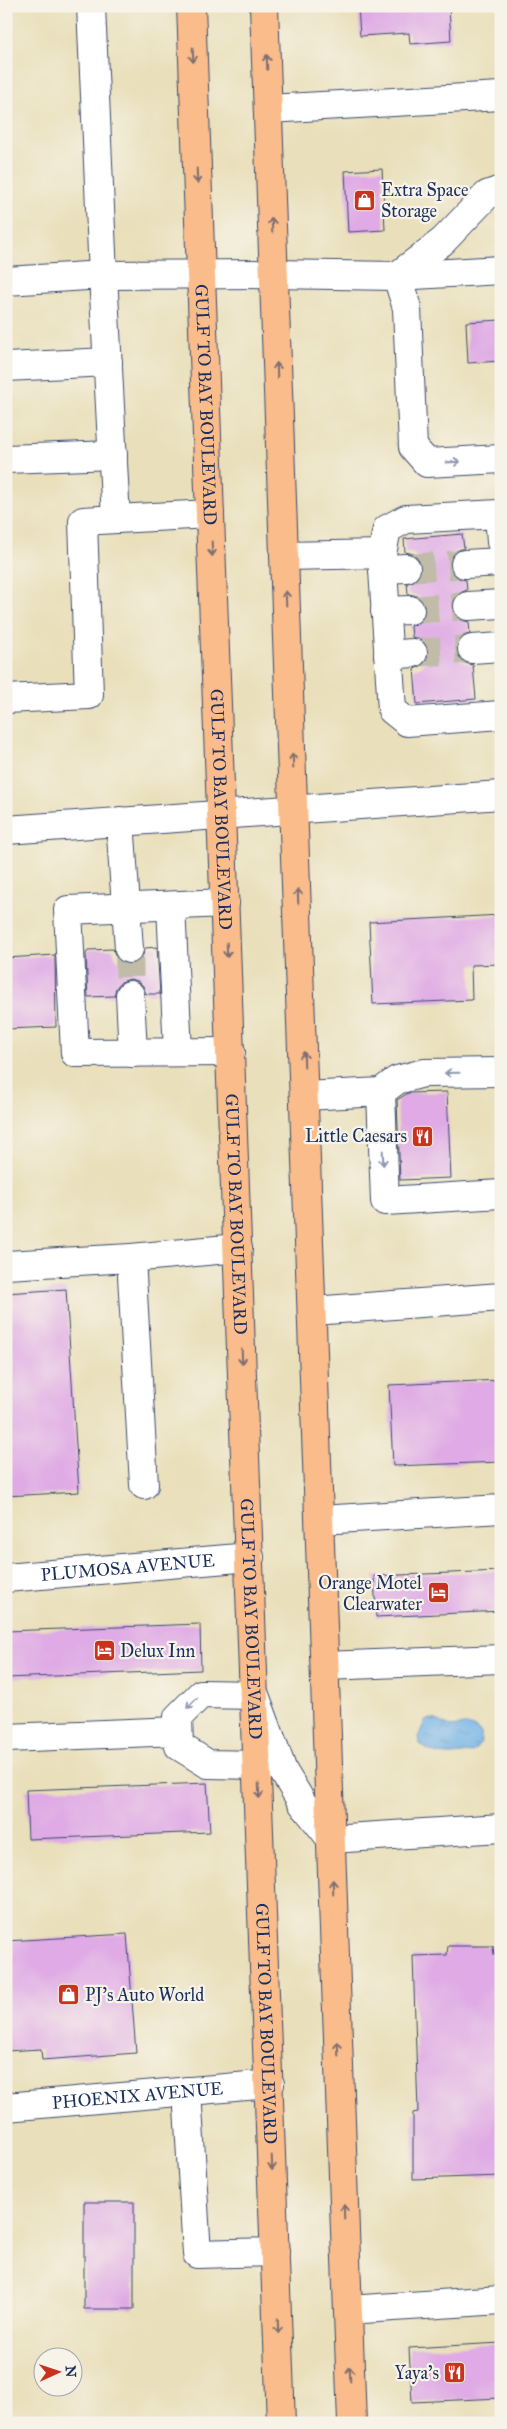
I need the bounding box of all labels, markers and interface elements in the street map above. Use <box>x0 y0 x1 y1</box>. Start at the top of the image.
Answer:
one-way arrow <box>188 46 198 63</box>
one-way arrow <box>262 55 271 71</box>
one-way arrow <box>192 168 202 184</box>
place label: Extra Space Storage <box>381 179 469 223</box>
shop icon: Extra Space Storage <box>353 188 377 212</box>
one-way arrow <box>267 217 277 234</box>
street label: GULF TO BAY BOULEVARD <box>190 284 221 526</box>
one-way arrow <box>272 362 282 378</box>
one-way arrow <box>445 457 461 466</box>
one-way arrow <box>207 541 216 557</box>
one-way arrow <box>282 591 291 607</box>
street label: GULF TO BAY BOULEVARD <box>205 688 236 930</box>
one-way arrow <box>288 753 297 769</box>
one-way arrow <box>293 889 302 905</box>
one-way arrow <box>222 942 231 958</box>
one-way arrow <box>299 1051 309 1068</box>
one-way arrow <box>444 1068 460 1078</box>
street label: GULF TO BAY BOULEVARD <box>221 1093 251 1335</box>
restaurant icon: Little Caesars <box>411 1124 435 1148</box>
place label: Little Caesars <box>305 1125 407 1147</box>
one-way arrow <box>378 1150 388 1166</box>
one-way arrow <box>237 1348 247 1365</box>
street label: GULF TO BAY BOULEVARD <box>236 1498 267 1740</box>
street label: PLUMOSA AVENUE <box>40 1549 216 1586</box>
place label: Orange Motel Clearwater <box>318 1572 422 1615</box>
hotel icon: Orange Motel Clearwater <box>426 1581 450 1605</box>
hotel icon: Delux Inn <box>92 1639 116 1663</box>
place label: Delux Inn <box>120 1640 195 1662</box>
one-way arrow <box>186 1697 199 1709</box>
one-way arrow <box>254 1782 264 1799</box>
one-way arrow <box>328 1879 337 1895</box>
street label: GULF TO BAY BOULEVARD <box>251 1903 282 2145</box>
shop icon: PJ's Auto World <box>57 1983 81 2007</box>
place label: PJ's Auto World <box>85 1984 204 2007</box>
one-way arrow <box>334 2042 343 2058</box>
street label: PHOENIX AVENUE <box>51 2077 224 2114</box>
one-way arrow <box>268 2155 277 2171</box>
one-way arrow <box>340 2204 349 2220</box>
one-way arrow <box>273 2318 283 2334</box>
north arrow <box>32 2346 82 2396</box>
restaurant icon: Yaya's <box>443 2361 467 2385</box>
place label: Yaya's <box>394 2362 439 2384</box>
text: N <box>62 2365 79 2378</box>
one-way arrow <box>346 2366 355 2382</box>

